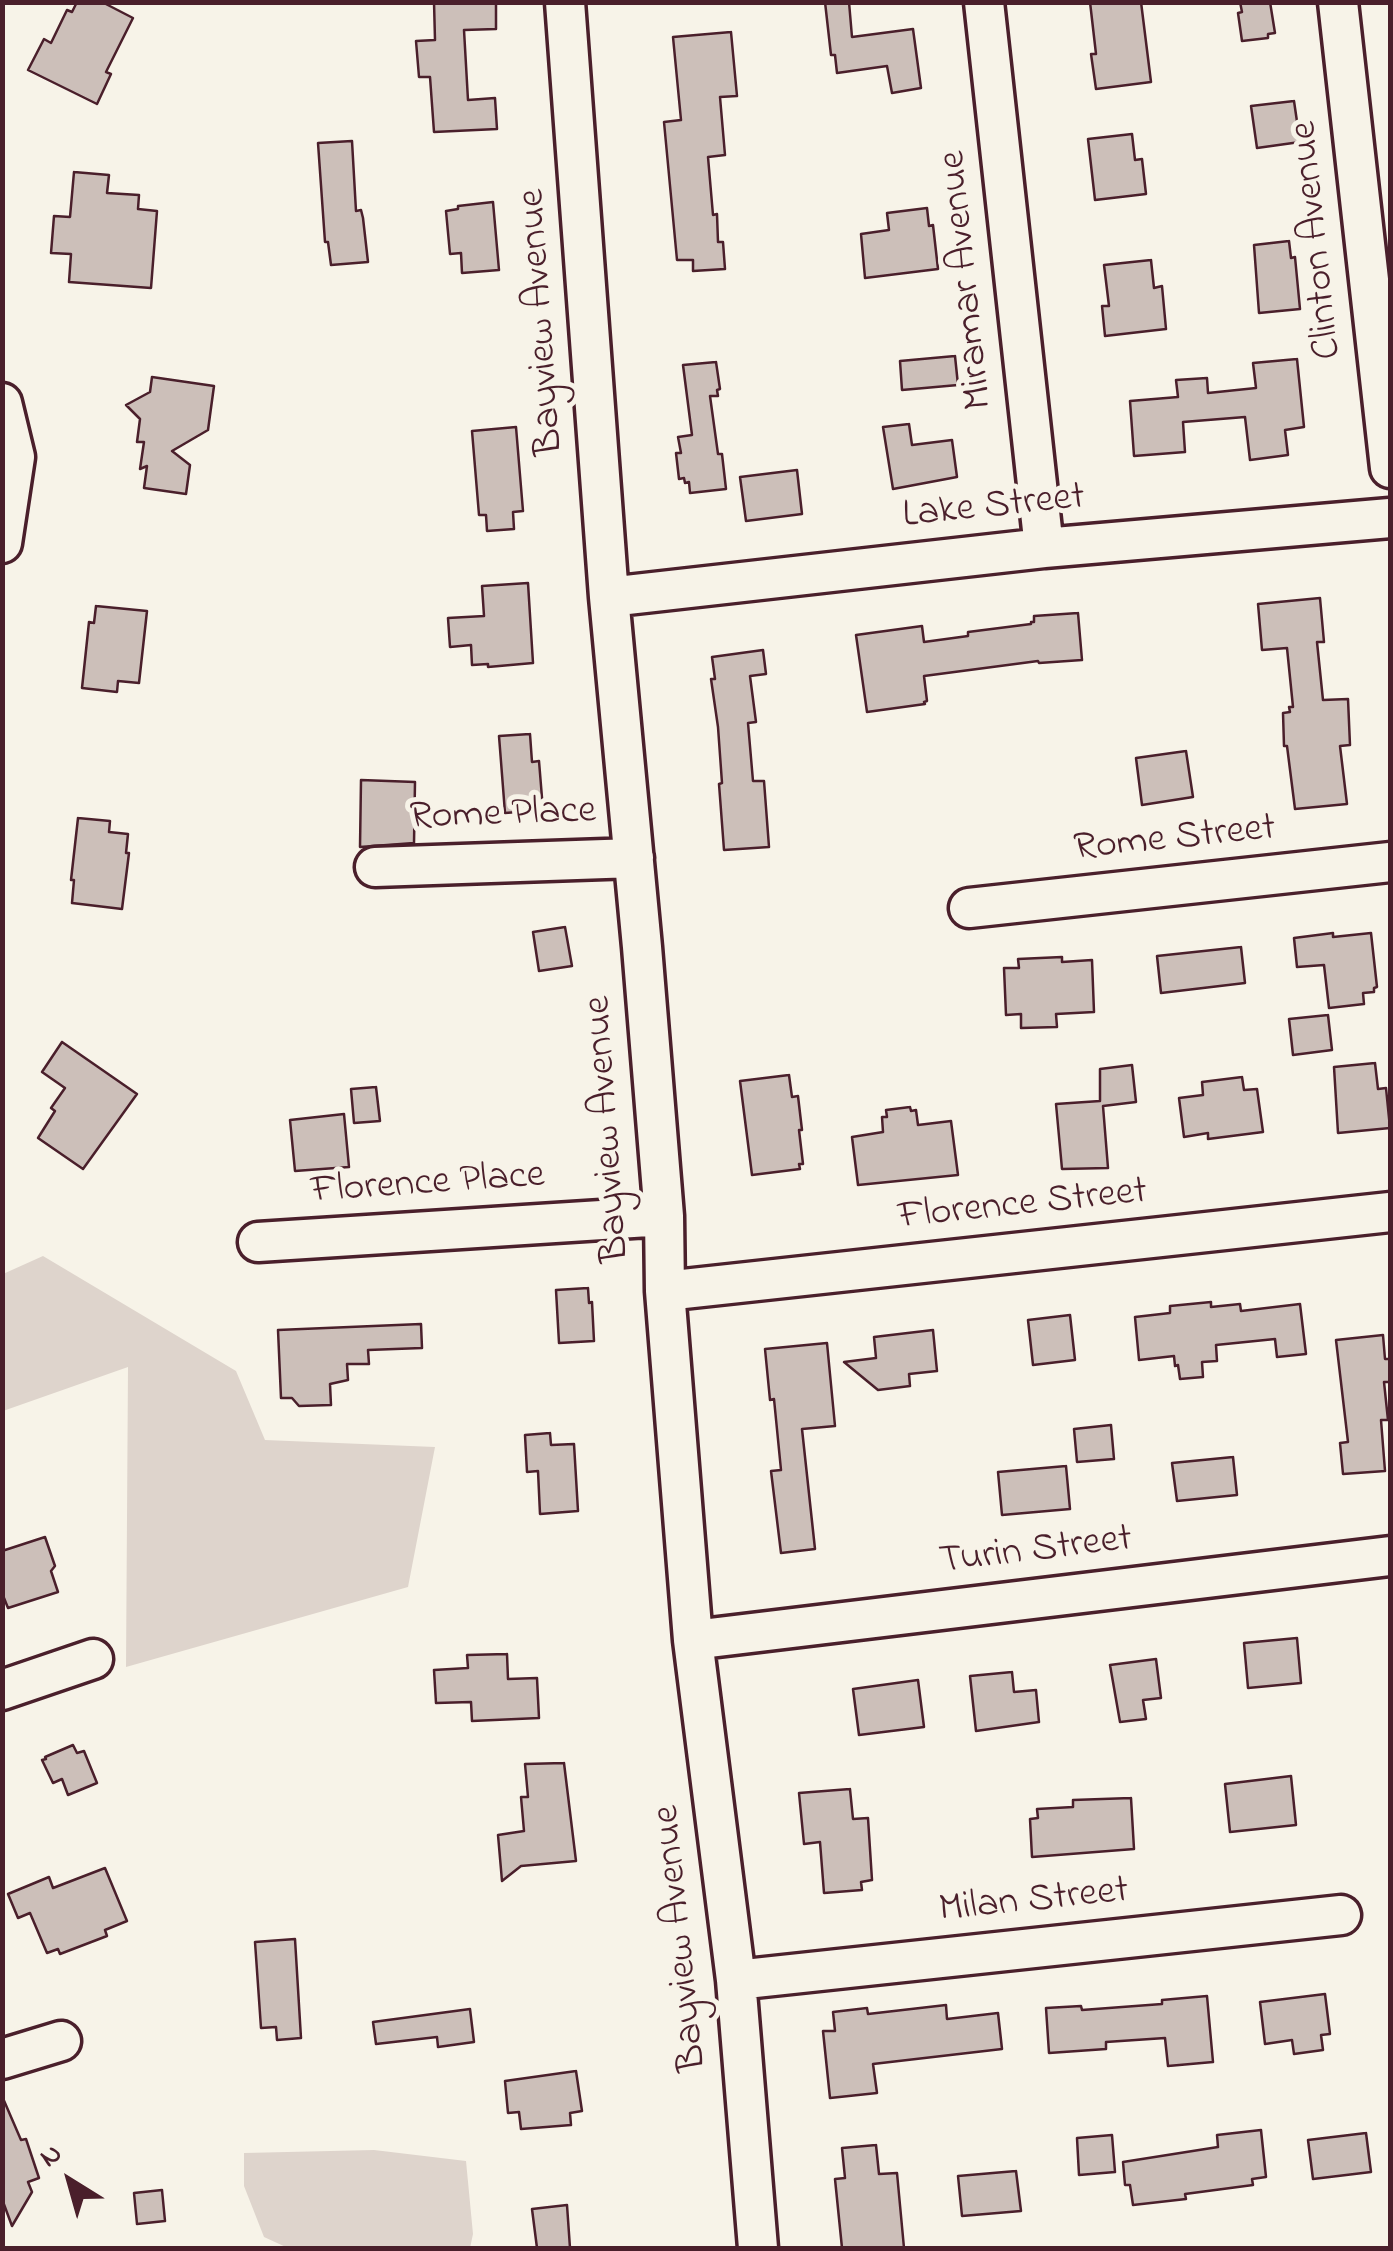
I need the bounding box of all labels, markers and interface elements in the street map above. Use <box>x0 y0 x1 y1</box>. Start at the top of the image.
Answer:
street label: Clinton Avenue <box>1283 119 1355 361</box>
street label: Miramar Avenue <box>932 148 1006 412</box>
street label: Bayview Avenue <box>511 187 577 457</box>
street label: Lake Street <box>901 476 1087 542</box>
street label: Rome Place <box>409 790 597 844</box>
street label: Rome Street <box>1072 807 1278 875</box>
street label: Bayview Avenue <box>577 994 643 1264</box>
street label: Florence Place <box>310 1154 546 1218</box>
street label: Florence Street <box>896 1170 1150 1244</box>
street label: Turin Street <box>937 1517 1135 1589</box>
street label: Bayview Avenue <box>645 1803 721 2073</box>
street label: Milan Street <box>937 1869 1131 1937</box>
north arrow <box>20 2131 120 2231</box>
text: N <box>32 2135 72 2179</box>

